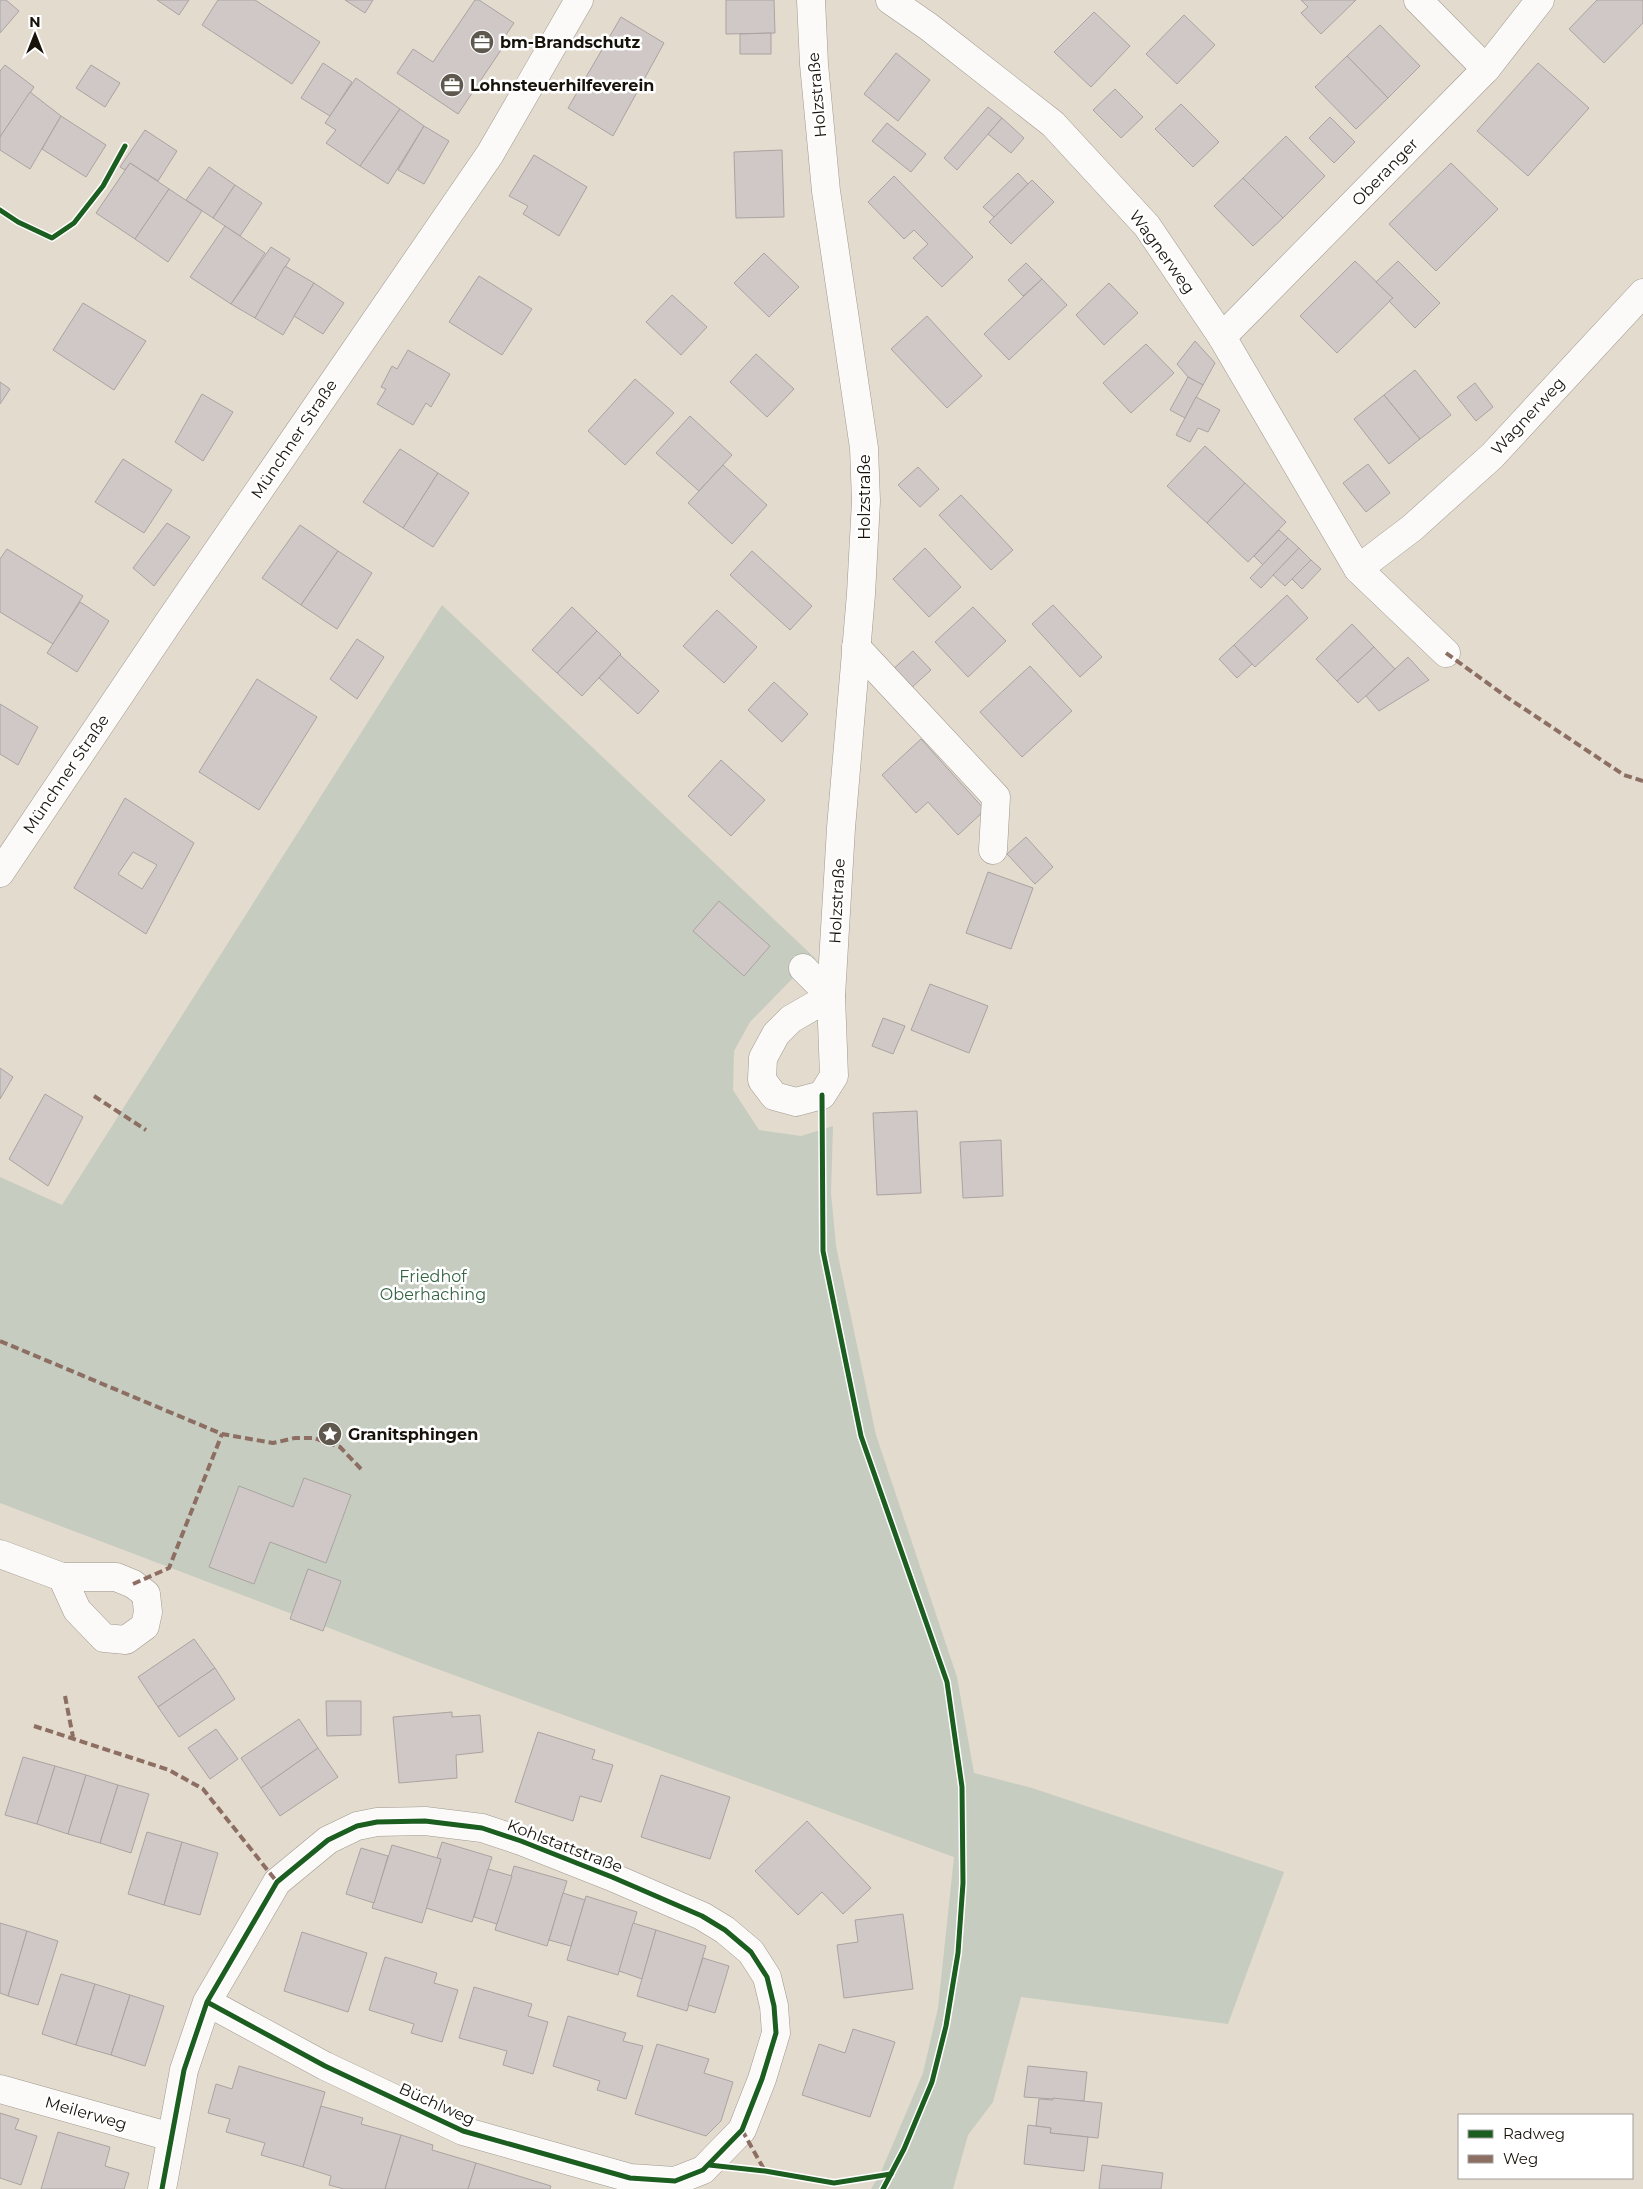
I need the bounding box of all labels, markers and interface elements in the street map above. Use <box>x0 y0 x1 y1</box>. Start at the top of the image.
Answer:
north arrow <box>10 10 60 60</box>
text: N <box>29 13 41 31</box>
office icon: bm-Brandschutz <box>469 29 495 55</box>
place label: bm-Brandschutz <box>500 33 640 52</box>
street label: Holzstraße <box>804 52 830 138</box>
office icon: Lohnsteuerhilfeverein <box>439 72 465 98</box>
place label: Lohnsteuerhilfeverein <box>470 76 654 95</box>
street label: Oberanger <box>1348 134 1422 210</box>
street label: Wagnerweg <box>1125 206 1199 298</box>
street label: Wagnerweg <box>1487 373 1569 459</box>
street label: Münchner Straße <box>247 376 341 502</box>
street label: Holzstraße <box>855 454 874 540</box>
street label: Münchner Straße <box>19 711 113 837</box>
street label: Holzstraße <box>825 858 849 944</box>
park label: Friedhof Oberhaching <box>380 1267 486 1304</box>
place icon: Granitsphingen <box>317 1421 343 1447</box>
place label: Granitsphingen <box>348 1425 478 1444</box>
street label: Kohlstattstraße <box>505 1815 625 1877</box>
street label: Büchlweg <box>396 2079 478 2129</box>
street label: Meilerweg <box>43 2092 129 2134</box>
legend <box>1458 2114 1633 2179</box>
text: Radweg <box>1503 2124 1565 2143</box>
text: Weg <box>1503 2149 1538 2168</box>

